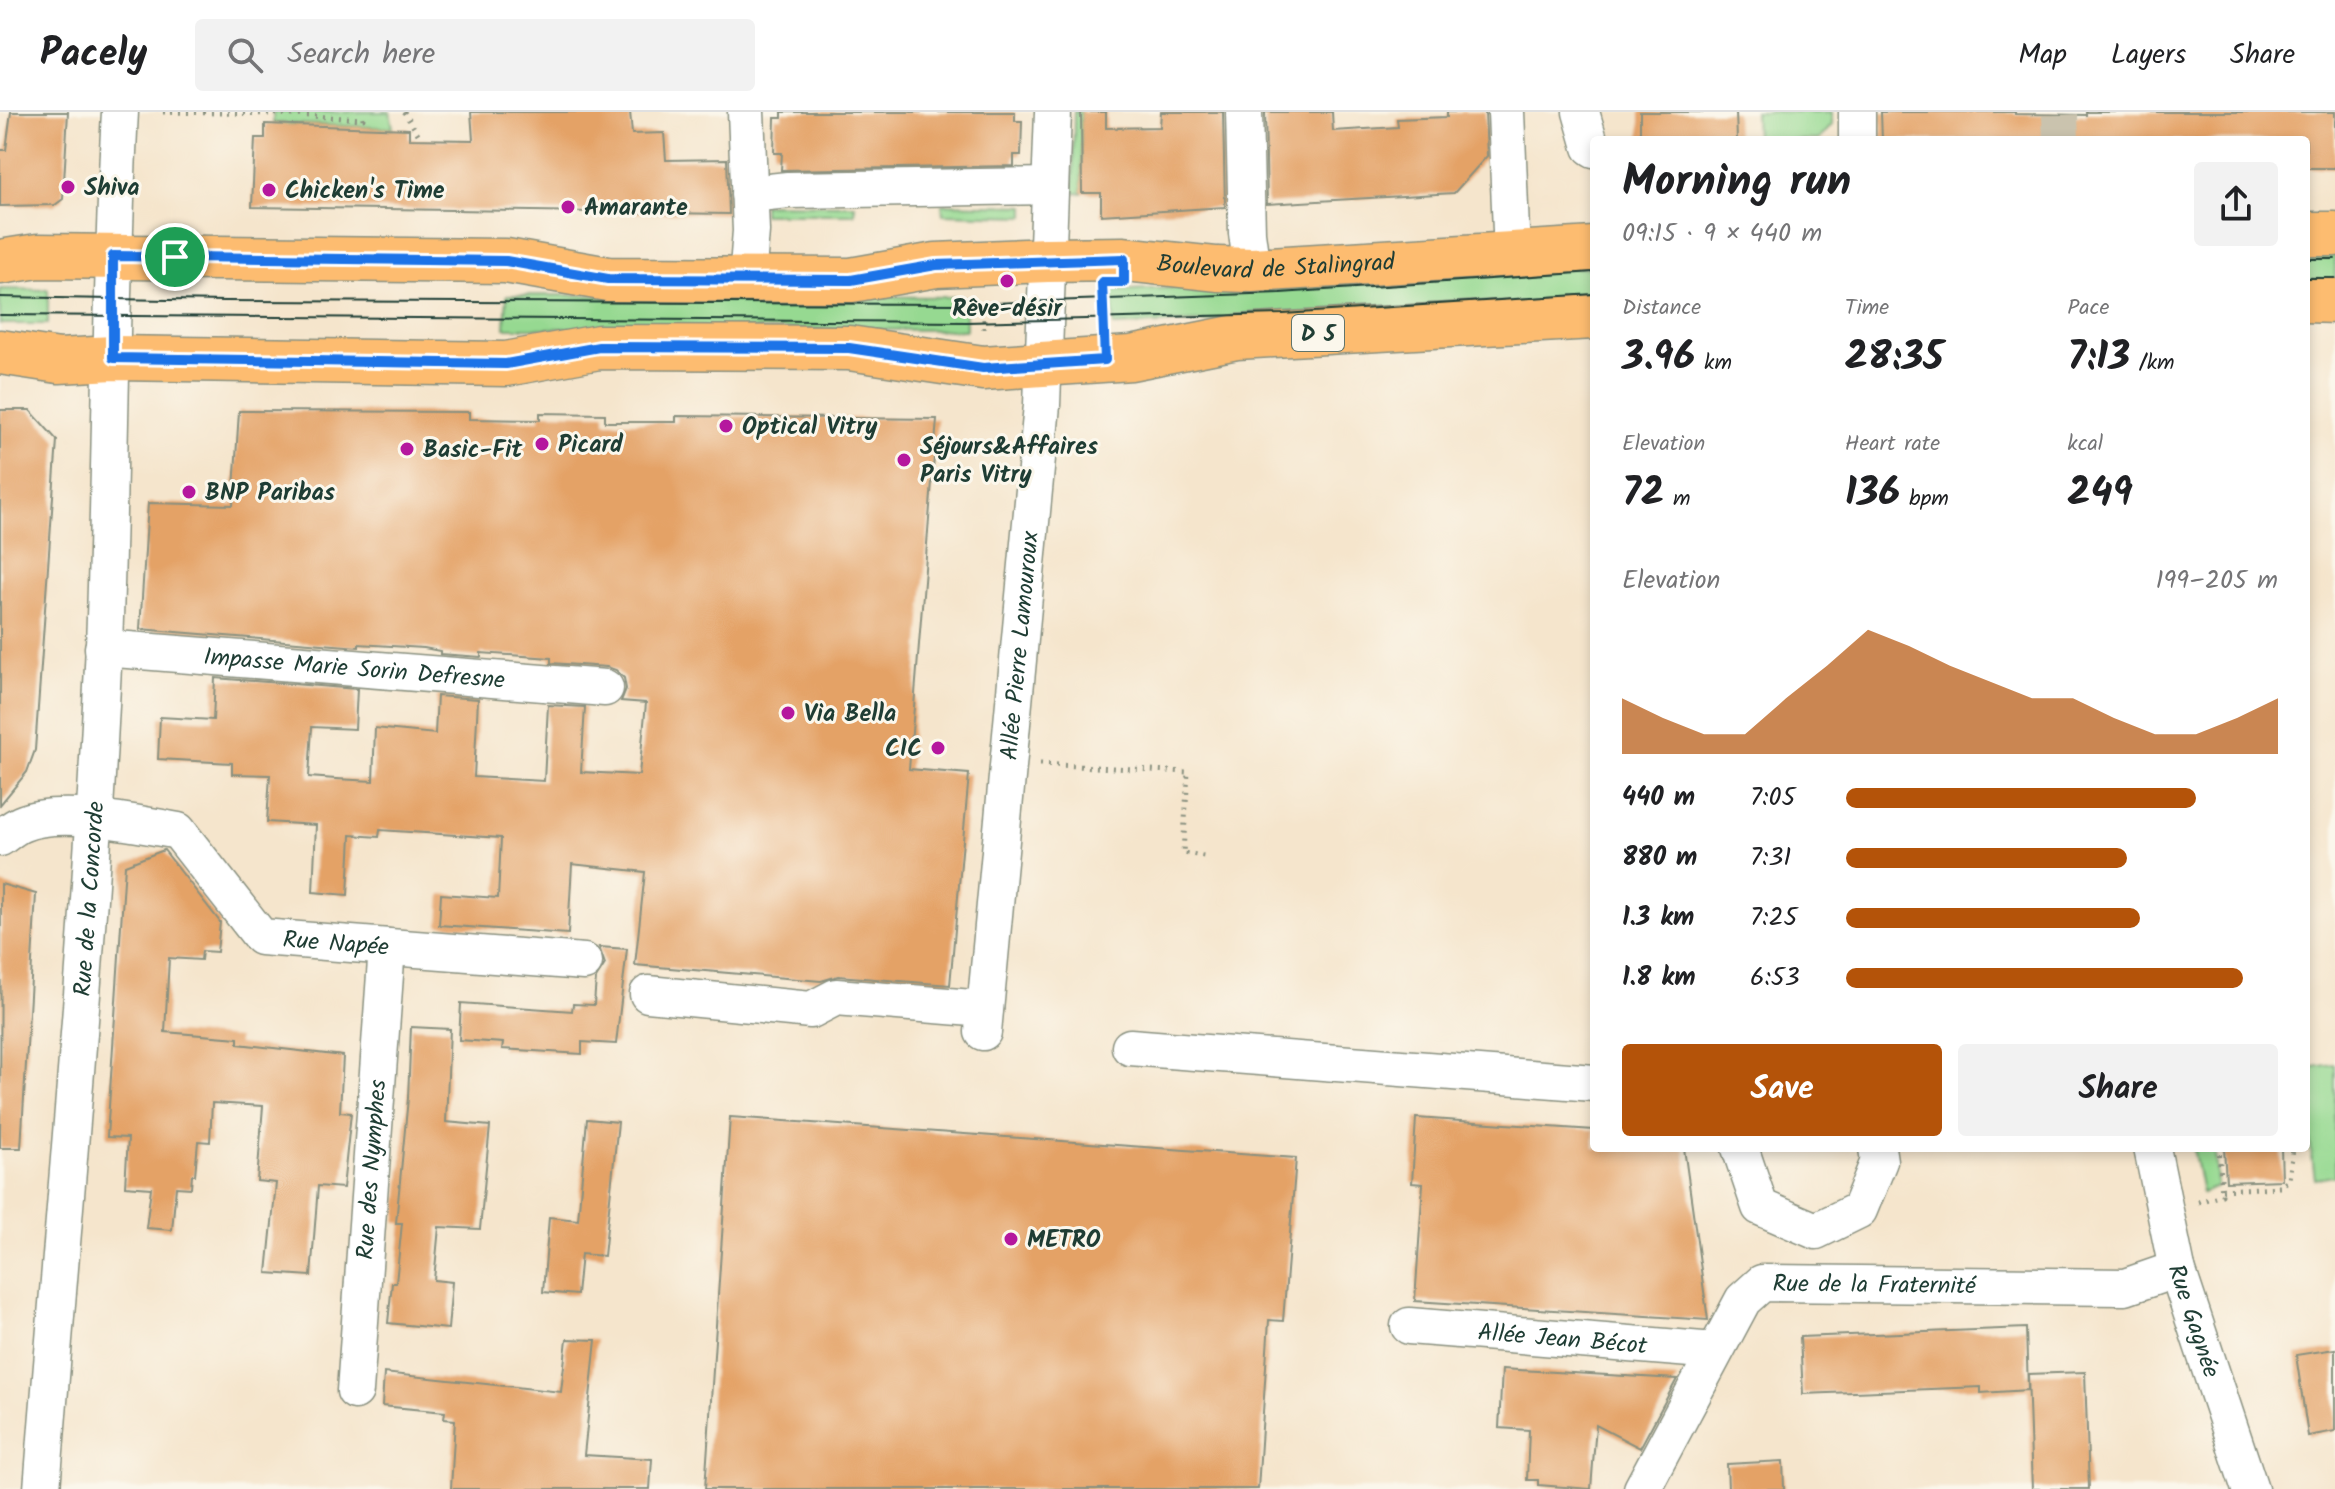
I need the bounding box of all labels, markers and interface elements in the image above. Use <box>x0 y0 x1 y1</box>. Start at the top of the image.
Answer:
search box <box>195 19 755 91</box>
text: Pacely <box>40 25 147 85</box>
text: Search here <box>287 31 435 79</box>
icon: search <box>223 33 267 77</box>
text: Map <box>2018 33 2067 78</box>
text: Layers <box>2111 33 2186 78</box>
text: Share <box>2230 33 2295 78</box>
text: Morning run <box>1622 148 1851 218</box>
button: share <box>2194 162 2278 246</box>
place label: Shiva <box>84 169 139 208</box>
place label: Chicken's Time <box>285 172 445 211</box>
marker: Shiva <box>59 178 77 196</box>
marker: Chicken's Time <box>260 181 278 199</box>
place label: Amarante <box>584 189 688 228</box>
marker: Amarante <box>559 198 577 216</box>
text: 09:15 · 9 × 440 m <box>1622 213 1822 255</box>
pin <box>141 223 209 291</box>
icon: arrive <box>153 235 197 279</box>
street label: Boulevard de Stalingrad <box>1155 243 1397 291</box>
marker: Rêve-désir <box>998 272 1016 290</box>
place label: Rêve-désir <box>952 290 1063 329</box>
text: Distance <box>1622 291 1701 326</box>
text: Time <box>1845 291 1889 326</box>
text: Pace <box>2067 291 2109 326</box>
road number: D 5 <box>1292 315 1344 351</box>
text: 3.96 <box>1622 326 1695 390</box>
text: 28:35 <box>1845 326 1944 390</box>
text: 7:13 <box>2067 326 2130 390</box>
text: km <box>1695 346 1732 381</box>
text: /km <box>2130 346 2174 381</box>
place label: Optical Vitry <box>742 408 878 447</box>
marker: Optical Vitry <box>717 417 735 435</box>
place label: Picard <box>558 426 624 465</box>
text: Elevation <box>1622 427 1705 462</box>
text: Heart rate <box>1845 427 1940 462</box>
text: kcal <box>2067 427 2103 462</box>
place label: Séjours&Affaires Paris Vitry <box>920 428 1098 495</box>
place label: Basic-Fit <box>423 431 523 470</box>
marker: Picard <box>533 435 551 453</box>
marker: Basic-Fit <box>398 440 416 458</box>
marker: Séjours&Affaires Paris Vitry <box>895 451 913 469</box>
text: 72 <box>1622 462 1664 526</box>
text: 136 <box>1845 462 1900 526</box>
text: 249 <box>2067 462 2133 526</box>
place label: BNP Paribas <box>205 474 335 513</box>
text: m <box>1664 482 1691 517</box>
text: bpm <box>1900 482 1949 517</box>
marker: BNP Paribas <box>180 483 198 501</box>
street label: Allée Pierre Lamouroux <box>991 529 1051 762</box>
text: Elevation <box>1622 560 1720 602</box>
text: 199–205 m <box>2155 560 2278 602</box>
street label: Impasse Marie Sorin Defresne <box>202 638 506 701</box>
place label: Via Bella <box>804 695 896 734</box>
marker: Via Bella <box>779 704 797 722</box>
place label: CIC <box>885 730 922 769</box>
marker: CIC <box>929 739 947 757</box>
text: 440 m <box>1622 777 1695 819</box>
text: 7:05 <box>1750 777 1795 819</box>
street label: Rue de la Concorde <box>64 800 116 998</box>
text: 880 m <box>1622 837 1697 879</box>
text: 7:31 <box>1750 837 1791 879</box>
text: 1.3 km <box>1622 897 1694 939</box>
text: 7:25 <box>1750 897 1797 939</box>
street label: Rue Napée <box>281 921 390 968</box>
text: 1.8 km <box>1622 957 1695 999</box>
text: 6:53 <box>1750 957 1800 999</box>
button: Save <box>1622 1044 1942 1136</box>
button: Share <box>1958 1044 2278 1136</box>
street label: Rue des Nymphes <box>347 1078 398 1261</box>
place label: METRO <box>1027 1221 1101 1260</box>
marker: METRO <box>1002 1230 1020 1248</box>
street label: Rue Gagnée <box>2156 1259 2230 1383</box>
street label: Rue de la Fraternité <box>1772 1265 1978 1306</box>
street label: Allée Jean Bécot <box>1476 1314 1649 1366</box>

